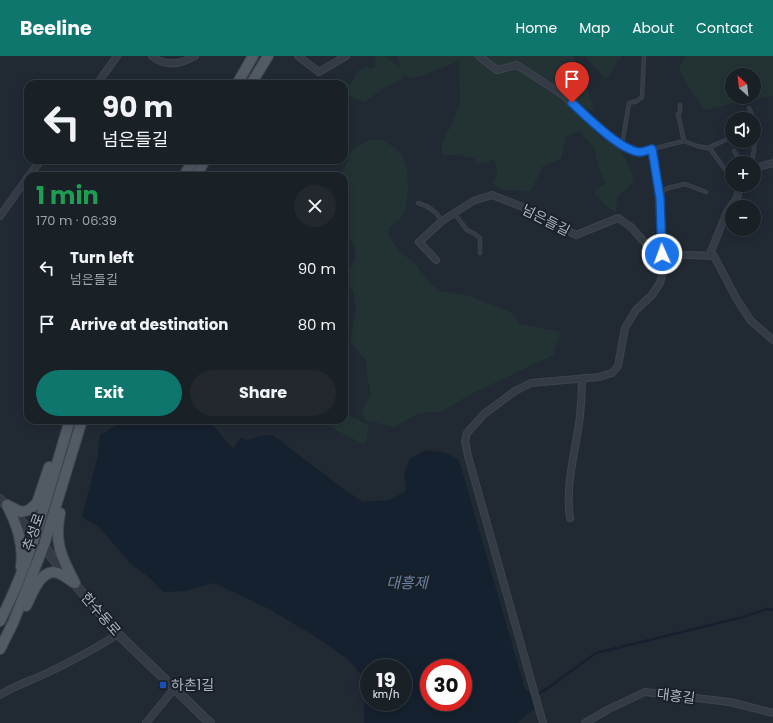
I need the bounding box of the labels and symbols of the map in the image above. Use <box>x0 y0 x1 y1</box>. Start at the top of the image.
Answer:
pin <box>555 62 589 103</box>
north arrow <box>725 68 761 104</box>
street label: 넘은들길 <box>519 199 573 241</box>
position arrow <box>641 233 683 275</box>
street label: 추성로 <box>17 510 49 554</box>
water label: 대흥제 <box>386 572 430 593</box>
street label: 한수동로 <box>77 588 126 640</box>
speed limit sign: 30 <box>420 659 472 711</box>
place label: 하촌1길 <box>171 675 214 695</box>
marker: 하촌1길 <box>158 680 168 690</box>
street label: 대흥길 <box>656 684 696 708</box>

